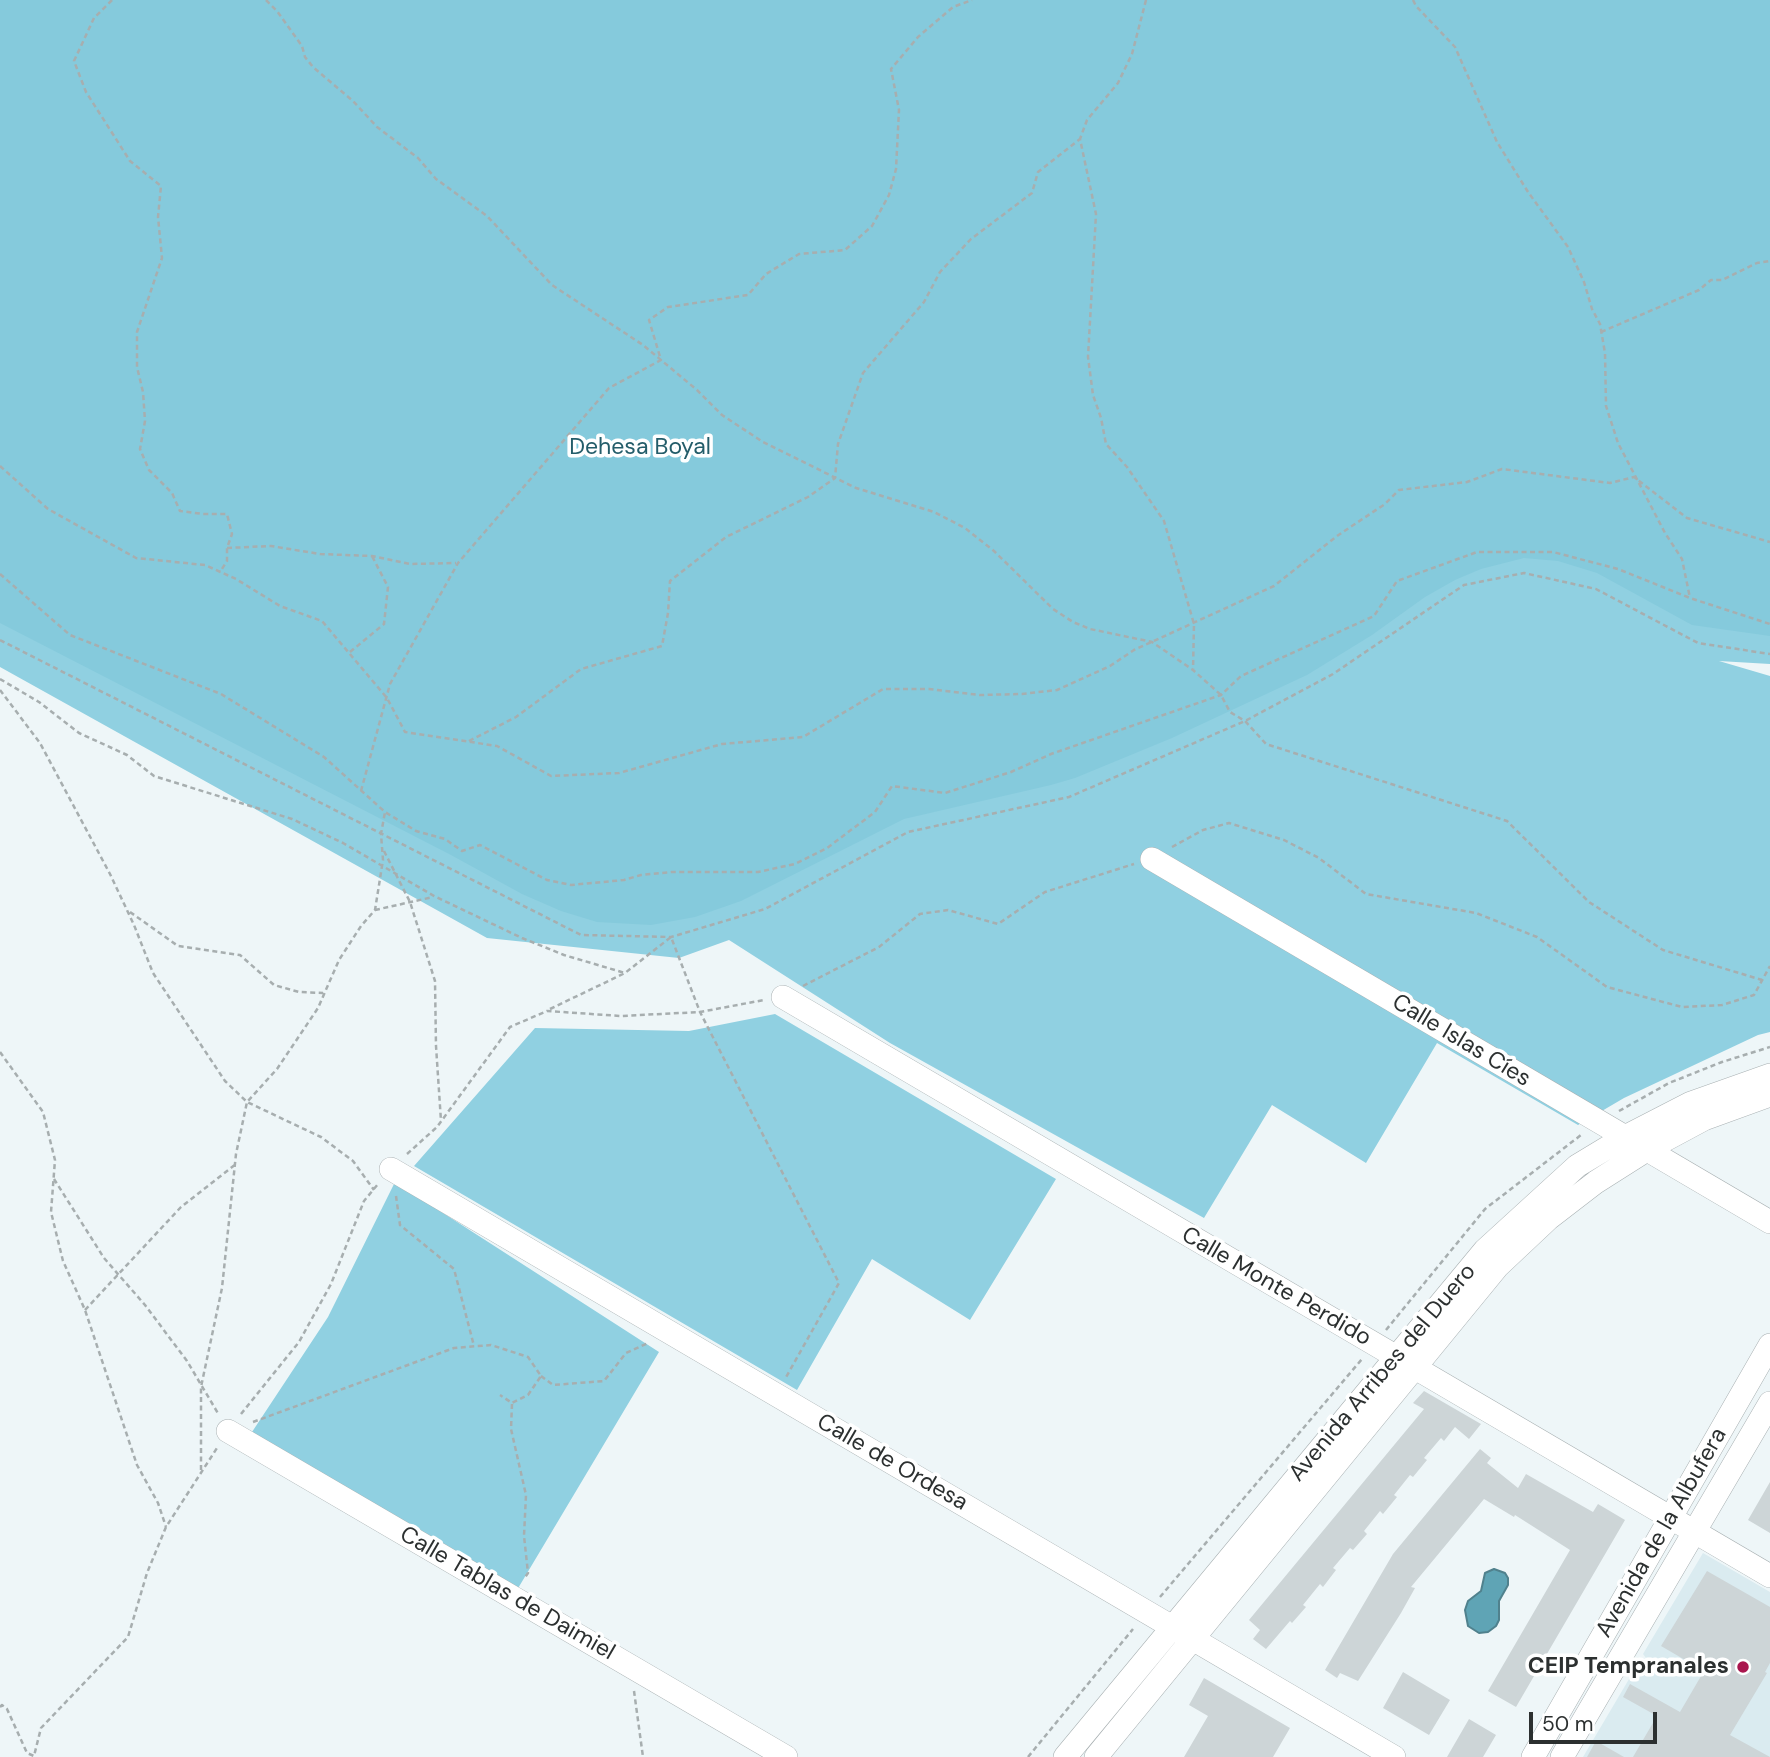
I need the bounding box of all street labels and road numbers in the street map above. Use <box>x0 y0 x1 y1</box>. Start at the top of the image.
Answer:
street label: Calle Islas Cíes <box>1387 989 1535 1093</box>
street label: Calle Monte Perdido <box>1176 1221 1376 1353</box>
street label: Avenida Arribes del Duero <box>1284 1258 1482 1488</box>
street label: Calle de Ordesa <box>812 1409 972 1517</box>
street label: Avenida de la Albufera <box>1591 1423 1733 1643</box>
street label: Calle Tablas de Daimiel <box>395 1521 619 1667</box>

